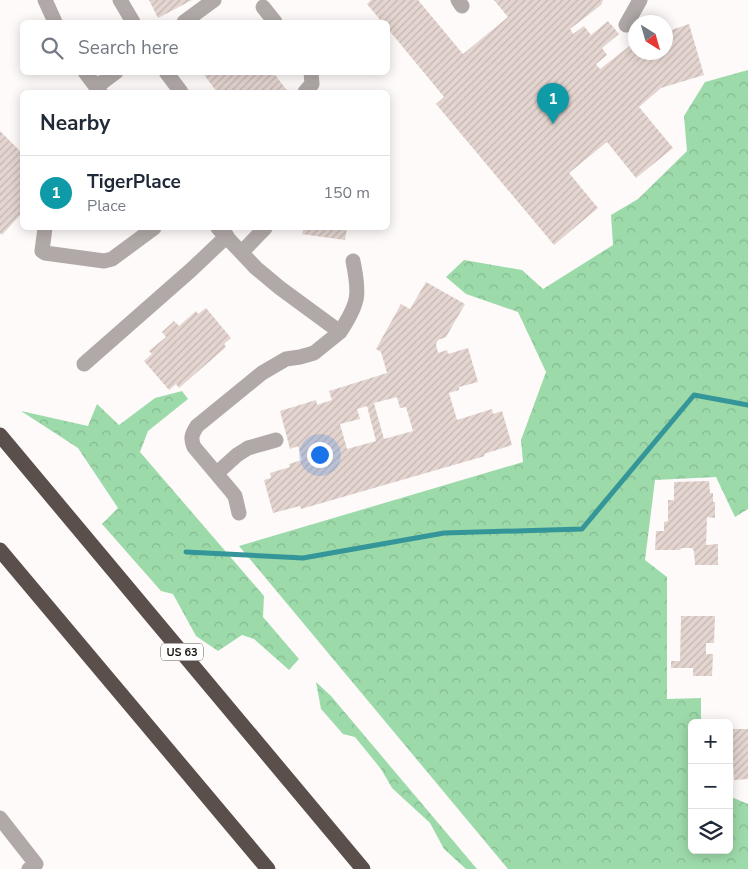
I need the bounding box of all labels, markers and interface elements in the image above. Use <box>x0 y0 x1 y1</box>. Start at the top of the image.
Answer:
north arrow <box>628 15 673 60</box>
search box <box>20 20 390 75</box>
icon: search <box>38 34 66 62</box>
text: Search here <box>78 35 179 61</box>
pin: 1 <box>537 83 569 124</box>
text: Nearby <box>40 109 110 137</box>
text: TigerPlace <box>87 169 181 195</box>
text: 1 <box>51 182 61 204</box>
text: 150 m <box>323 182 370 204</box>
text: Place <box>87 195 126 217</box>
your location <box>307 442 333 468</box>
road number: US 63 <box>161 644 203 660</box>
map controls <box>688 719 733 854</box>
button: + <box>688 719 733 764</box>
button: − <box>688 764 733 809</box>
button: layers <box>688 809 733 854</box>

